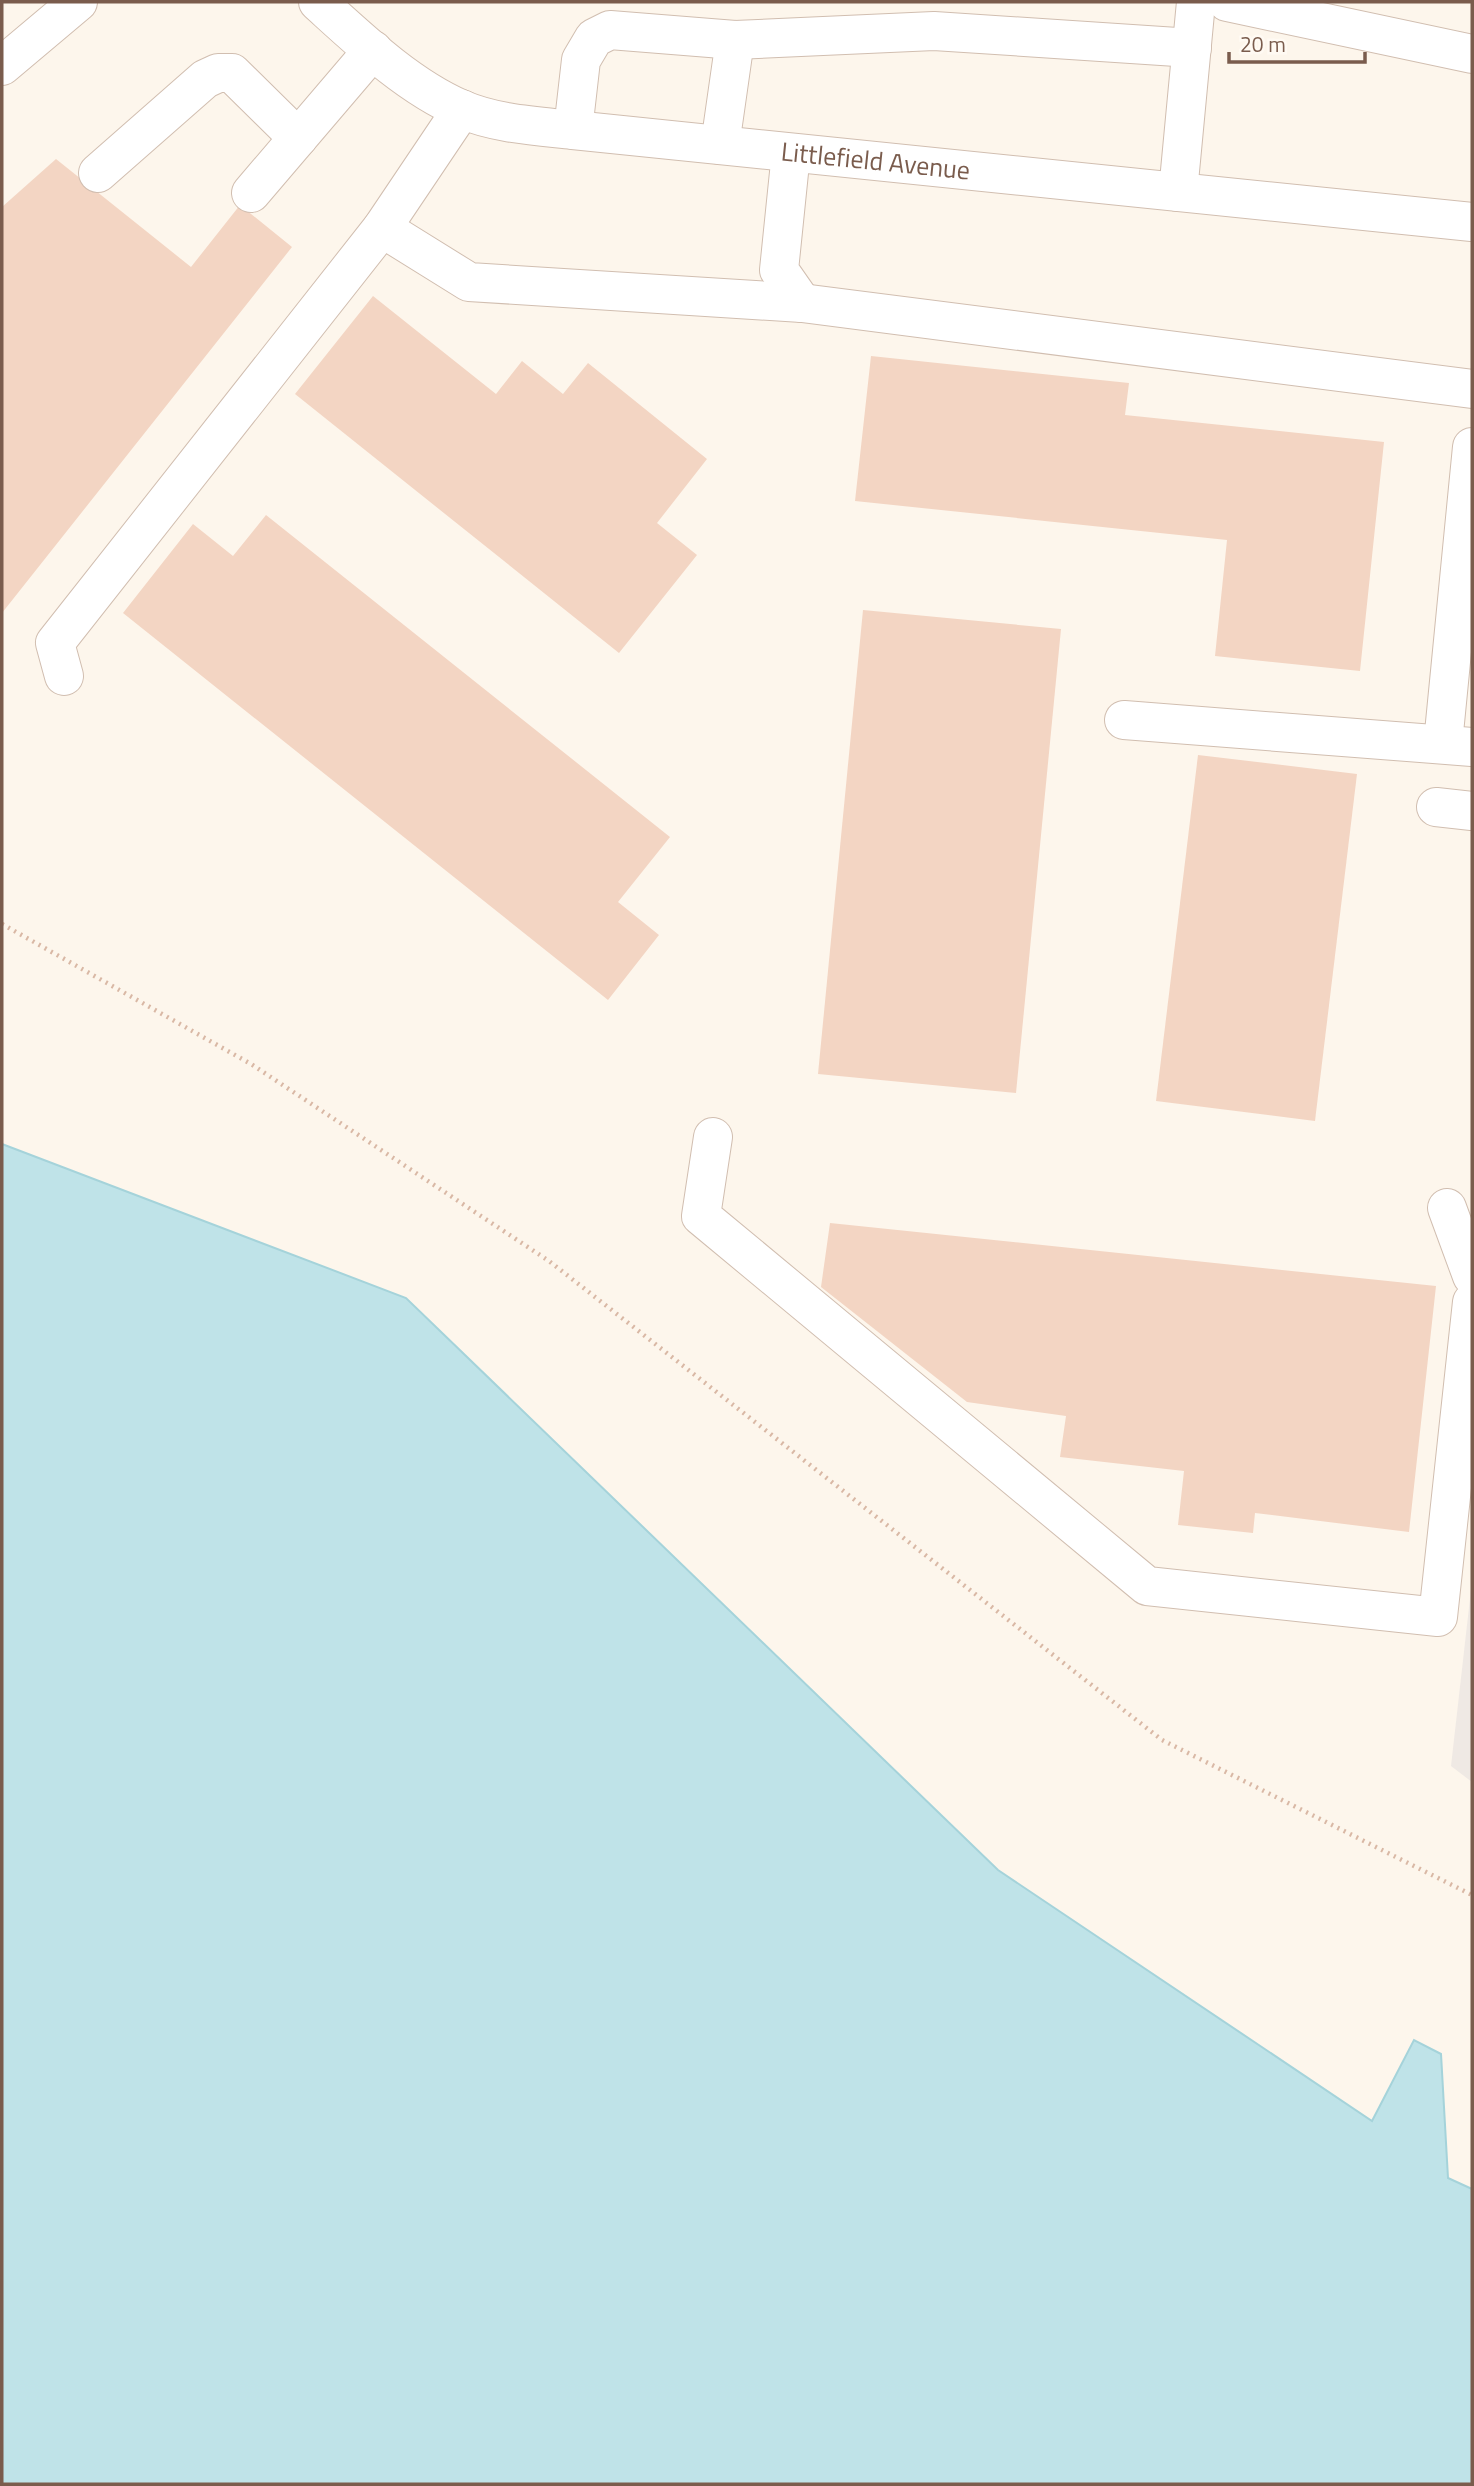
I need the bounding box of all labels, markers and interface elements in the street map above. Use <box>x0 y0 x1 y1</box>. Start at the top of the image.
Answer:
scale bar <box>1229 21 1366 65</box>
text: 20 m <box>1240 28 1286 60</box>
street label: Littlefield Avenue <box>779 131 972 190</box>

